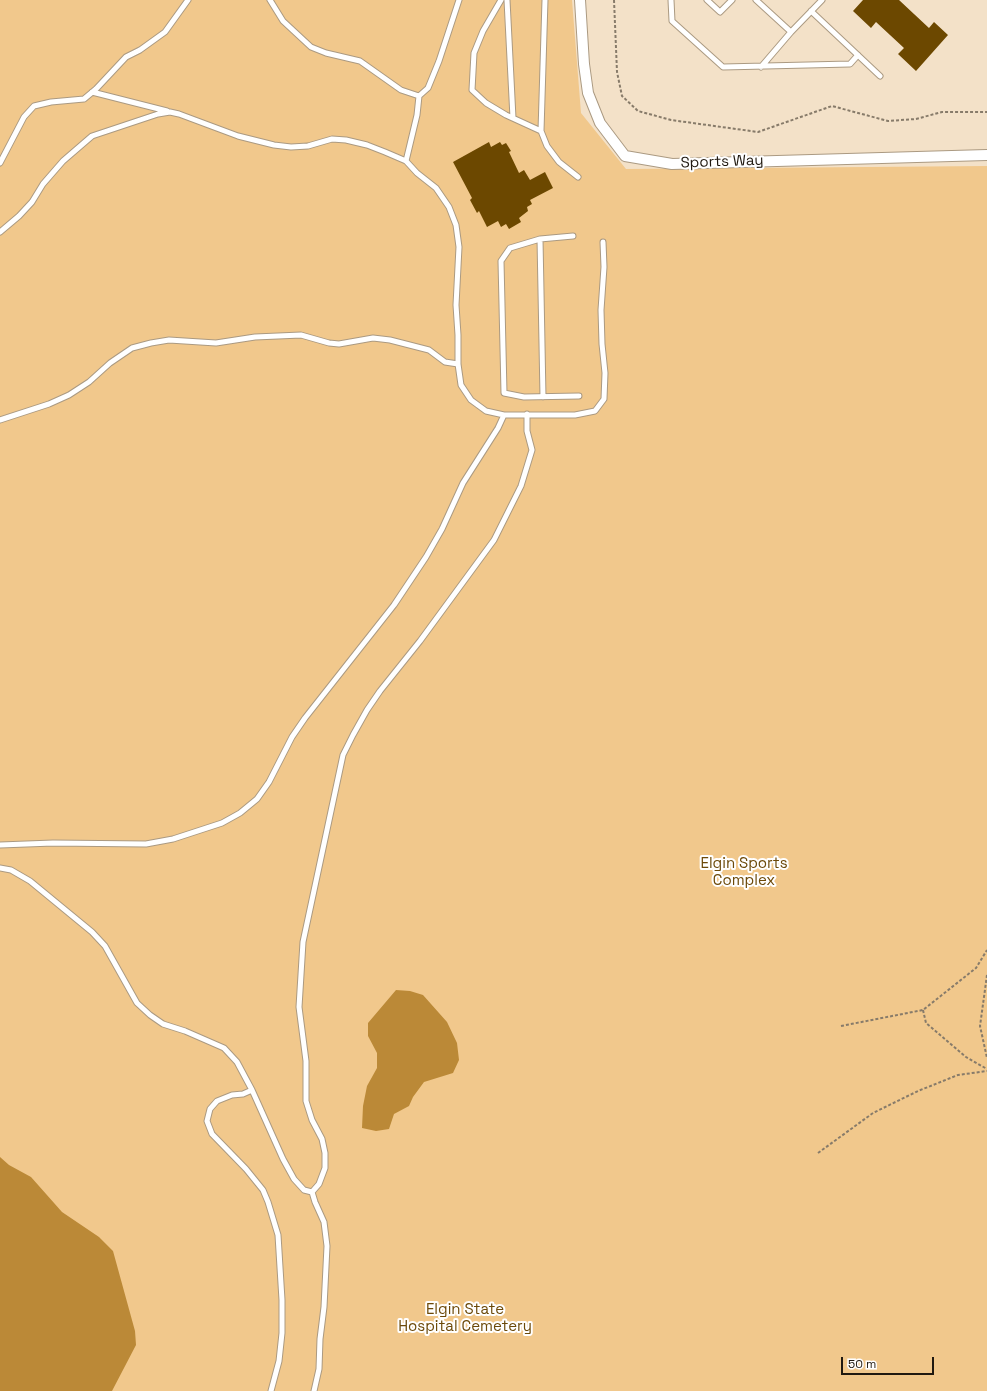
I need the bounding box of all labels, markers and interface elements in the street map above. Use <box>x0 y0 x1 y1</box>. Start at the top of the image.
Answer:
street label: Sports Way <box>680 152 764 172</box>
park label: Elgin Sports Complex <box>700 855 788 890</box>
park label: Elgin State Hospital Cemetery <box>398 1301 532 1336</box>
scale bar <box>843 1349 936 1375</box>
text: 50 m <box>848 1356 876 1372</box>

